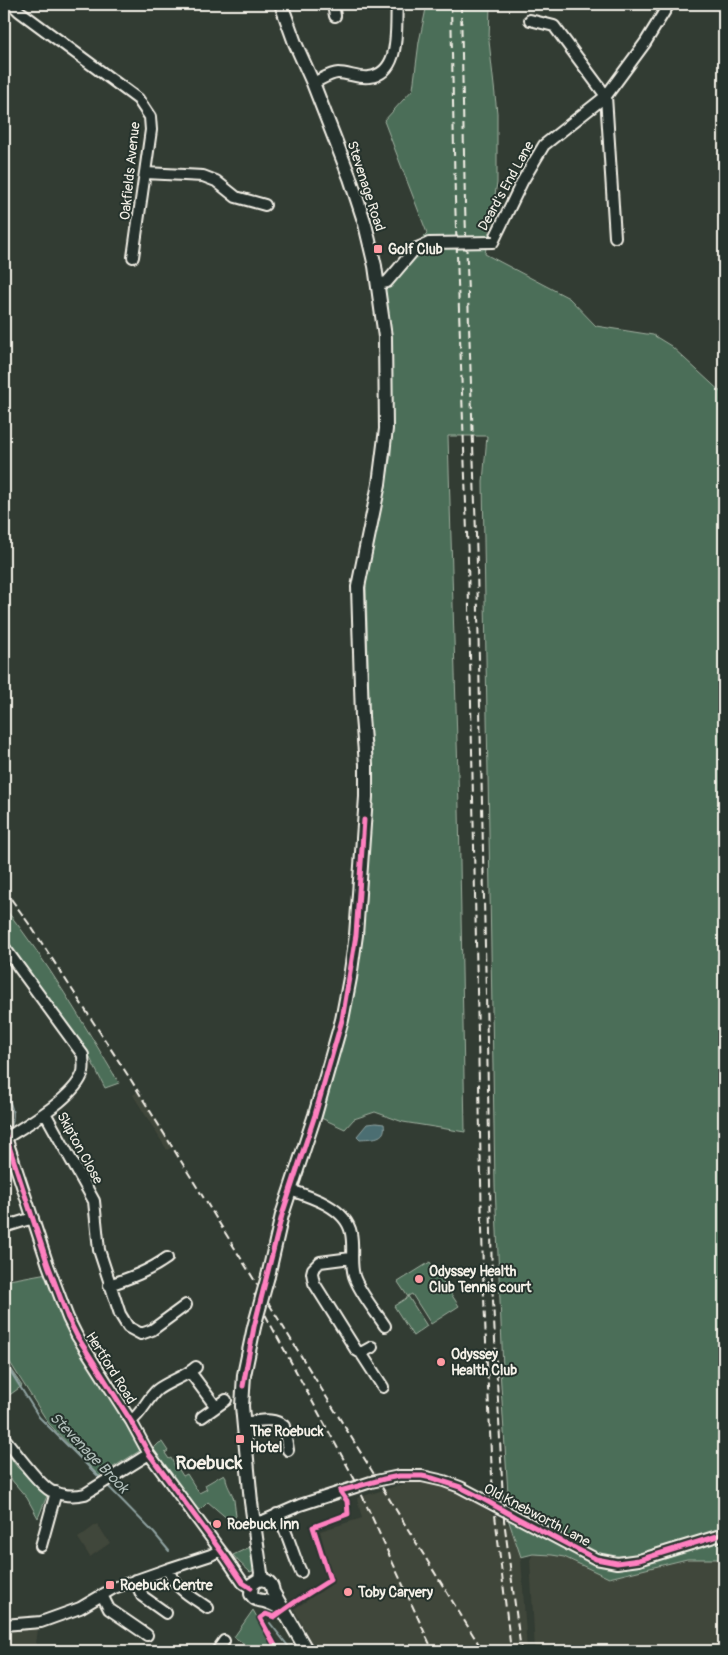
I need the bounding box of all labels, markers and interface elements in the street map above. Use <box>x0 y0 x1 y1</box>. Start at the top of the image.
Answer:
street label: Oakfields Avenue <box>116 121 144 221</box>
street label: Deard's End Lane <box>474 138 538 234</box>
street label: Stevenage Road <box>343 139 389 233</box>
place label: Golf Club <box>388 241 443 258</box>
marker: Golf Club <box>372 243 384 255</box>
street label: Skipton Close <box>53 1109 107 1187</box>
place label: Odyssey Health Club Tennis court <box>429 1263 532 1296</box>
marker: Odyssey Health Club Tennis court <box>413 1273 425 1285</box>
street label: Hertford Road <box>82 1329 140 1407</box>
place label: Odyssey Health Club <box>451 1346 517 1379</box>
marker: Odyssey Health Club <box>435 1356 447 1368</box>
water label: Stevenage Brook <box>45 1408 134 1499</box>
place label: The Roebuck Hotel <box>249 1423 324 1456</box>
marker: The Roebuck Hotel <box>234 1433 246 1445</box>
district label: Roebuck <box>175 1451 244 1475</box>
street label: Old Knebworth Lane <box>481 1480 593 1550</box>
place label: Roebuck Inn <box>227 1516 299 1533</box>
marker: Roebuck Inn <box>211 1518 223 1530</box>
place label: Roebuck Centre <box>120 1577 214 1594</box>
marker: Roebuck Centre <box>104 1579 116 1591</box>
place label: Toby Carvery <box>357 1584 433 1601</box>
marker: Toby Carvery <box>342 1586 354 1598</box>

